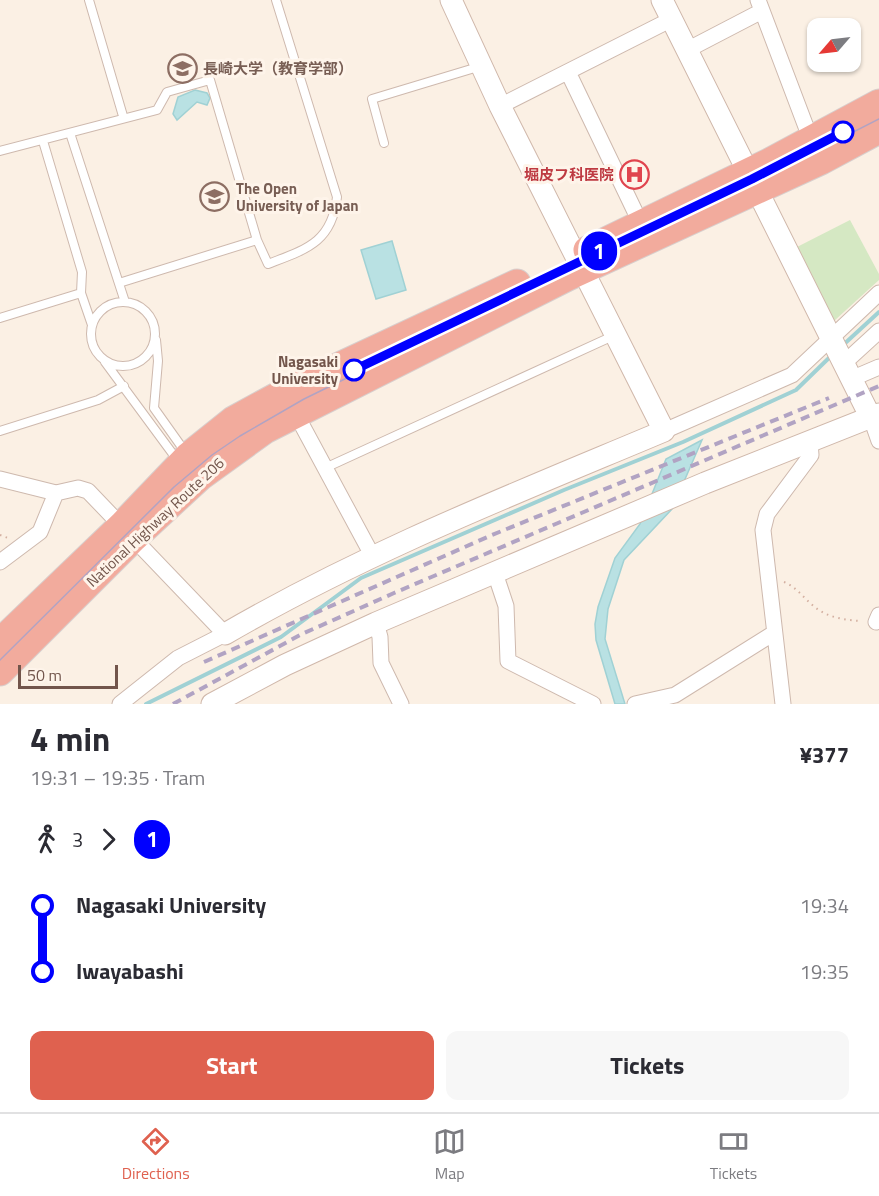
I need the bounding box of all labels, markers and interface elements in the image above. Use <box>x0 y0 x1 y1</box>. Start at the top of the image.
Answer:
north arrow <box>807 18 861 72</box>
map controls <box>807 18 861 72</box>
school or university icon: 長崎大学（教育学部） <box>166 52 198 84</box>
place label: 長崎大学（教育学部） <box>203 57 353 80</box>
unlabelled marker <box>832 121 854 143</box>
hospital icon: 堀皮フ科医院 <box>619 158 651 190</box>
place label: 堀皮フ科医院 <box>524 163 614 186</box>
place label: The Open University of Japan <box>236 177 359 217</box>
school or university icon: The Open University of Japan <box>199 181 231 213</box>
line badge: 1 <box>580 232 618 270</box>
text: 1 <box>593 235 605 267</box>
place label: Nagasaki University <box>272 350 338 390</box>
marker: Nagasaki University <box>343 359 365 381</box>
street label: National Highway Route 206 <box>81 452 229 592</box>
scale bar <box>18 662 118 690</box>
text: 50 m <box>27 663 62 687</box>
text: 4 min <box>30 714 110 764</box>
text: ¥377 <box>800 738 849 772</box>
text: 19:31 – 19:35 · Tram <box>30 762 205 793</box>
icon: walk <box>30 823 63 856</box>
icon: forward <box>92 823 125 856</box>
text: 1 <box>146 823 158 855</box>
text: 3 <box>72 824 83 855</box>
text: Nagasaki University <box>76 888 266 922</box>
text: 19:34 <box>800 890 849 921</box>
text: Iwayabashi <box>76 954 184 988</box>
text: 19:35 <box>800 956 849 987</box>
button: Start <box>30 1031 434 1100</box>
button: Tickets <box>446 1031 849 1100</box>
tab: Directions <box>122 1125 190 1185</box>
tab: Map <box>433 1125 466 1185</box>
tab: Tickets <box>710 1125 757 1185</box>

